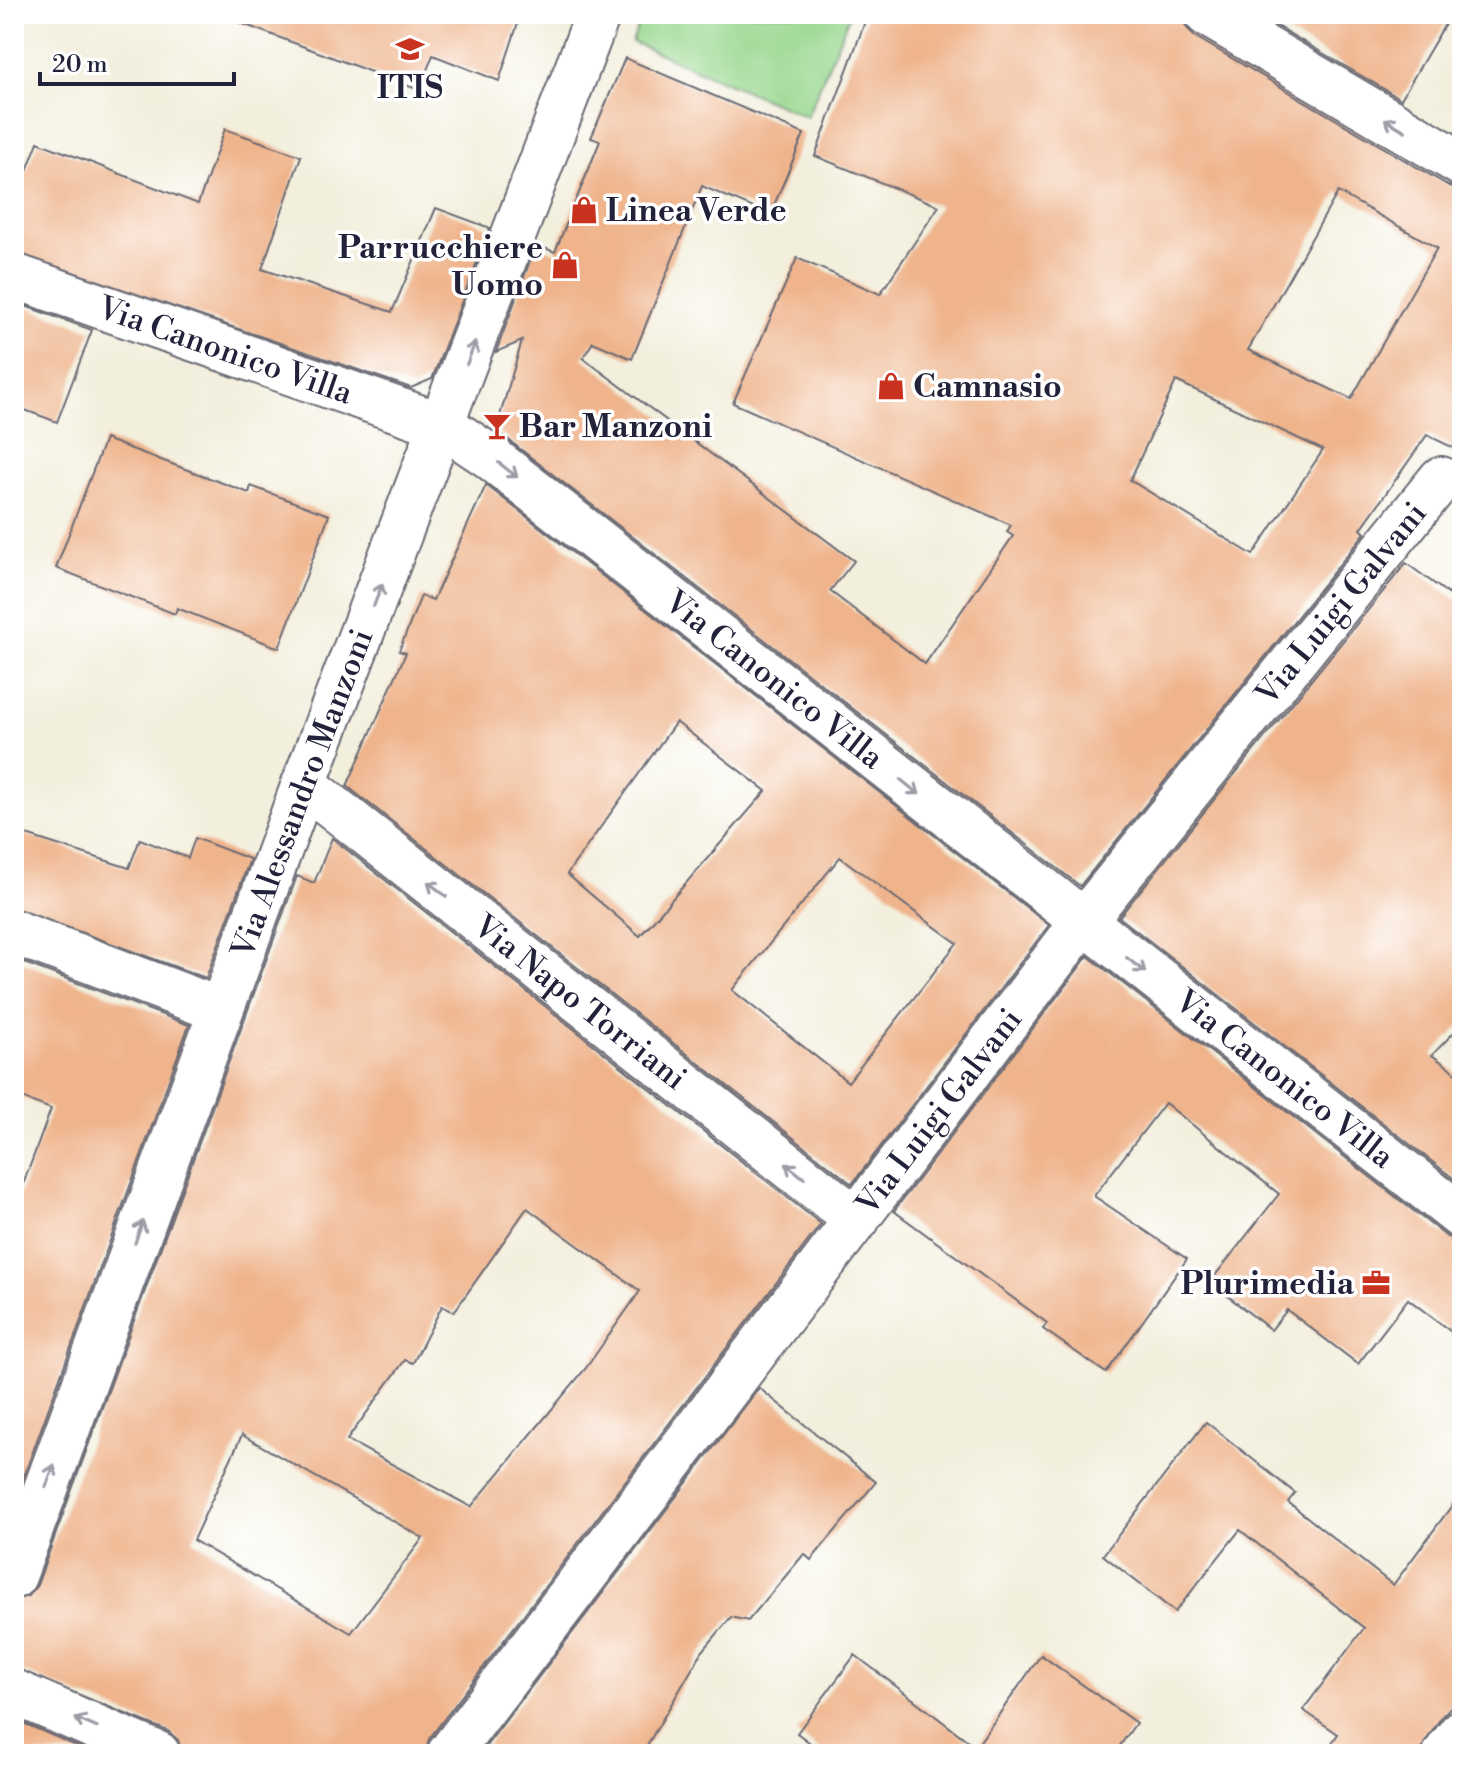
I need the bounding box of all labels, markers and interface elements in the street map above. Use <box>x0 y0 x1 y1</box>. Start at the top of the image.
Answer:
school or university icon: ITIS <box>395 34 425 64</box>
scale bar <box>40 36 234 86</box>
text: 20 m <box>52 50 108 80</box>
place label: ITIS <box>377 68 443 108</box>
one-way arrow <box>1384 116 1407 132</box>
place label: Linea Verde <box>606 191 787 231</box>
shop icon: Linea Verde <box>569 195 599 225</box>
place label: Parrucchiere Uomo <box>338 228 543 305</box>
shop icon: Parrucchiere Uomo <box>550 250 580 280</box>
street label: Via Canonico Villa <box>92 288 358 414</box>
one-way arrow <box>465 341 479 366</box>
place label: Camnasio <box>913 367 1062 407</box>
shop icon: Camnasio <box>876 371 906 401</box>
place label: Bar Manzoni <box>519 407 712 447</box>
bar icon: Bar Manzoni <box>482 411 512 441</box>
one-way arrow <box>497 462 518 479</box>
street label: Via Luigi Galvani <box>1247 494 1435 714</box>
street label: Via Canonico Villa <box>656 582 892 779</box>
one-way arrow <box>372 583 386 608</box>
street label: Via Alessandro Manzoni <box>223 623 382 964</box>
one-way arrow <box>899 779 920 796</box>
one-way arrow <box>427 880 448 897</box>
street label: Via Napo Torriani <box>465 906 694 1099</box>
one-way arrow <box>1125 957 1146 974</box>
street label: Via Canonico Villa <box>1166 981 1402 1178</box>
street label: Via Luigi Galvani <box>847 1001 1031 1224</box>
one-way arrow <box>785 1163 806 1180</box>
one-way arrow <box>133 1220 148 1245</box>
place label: Plurimedia <box>1181 1264 1355 1304</box>
office icon: Plurimedia <box>1361 1268 1391 1298</box>
one-way arrow <box>44 1465 58 1489</box>
one-way arrow <box>74 1715 99 1730</box>

